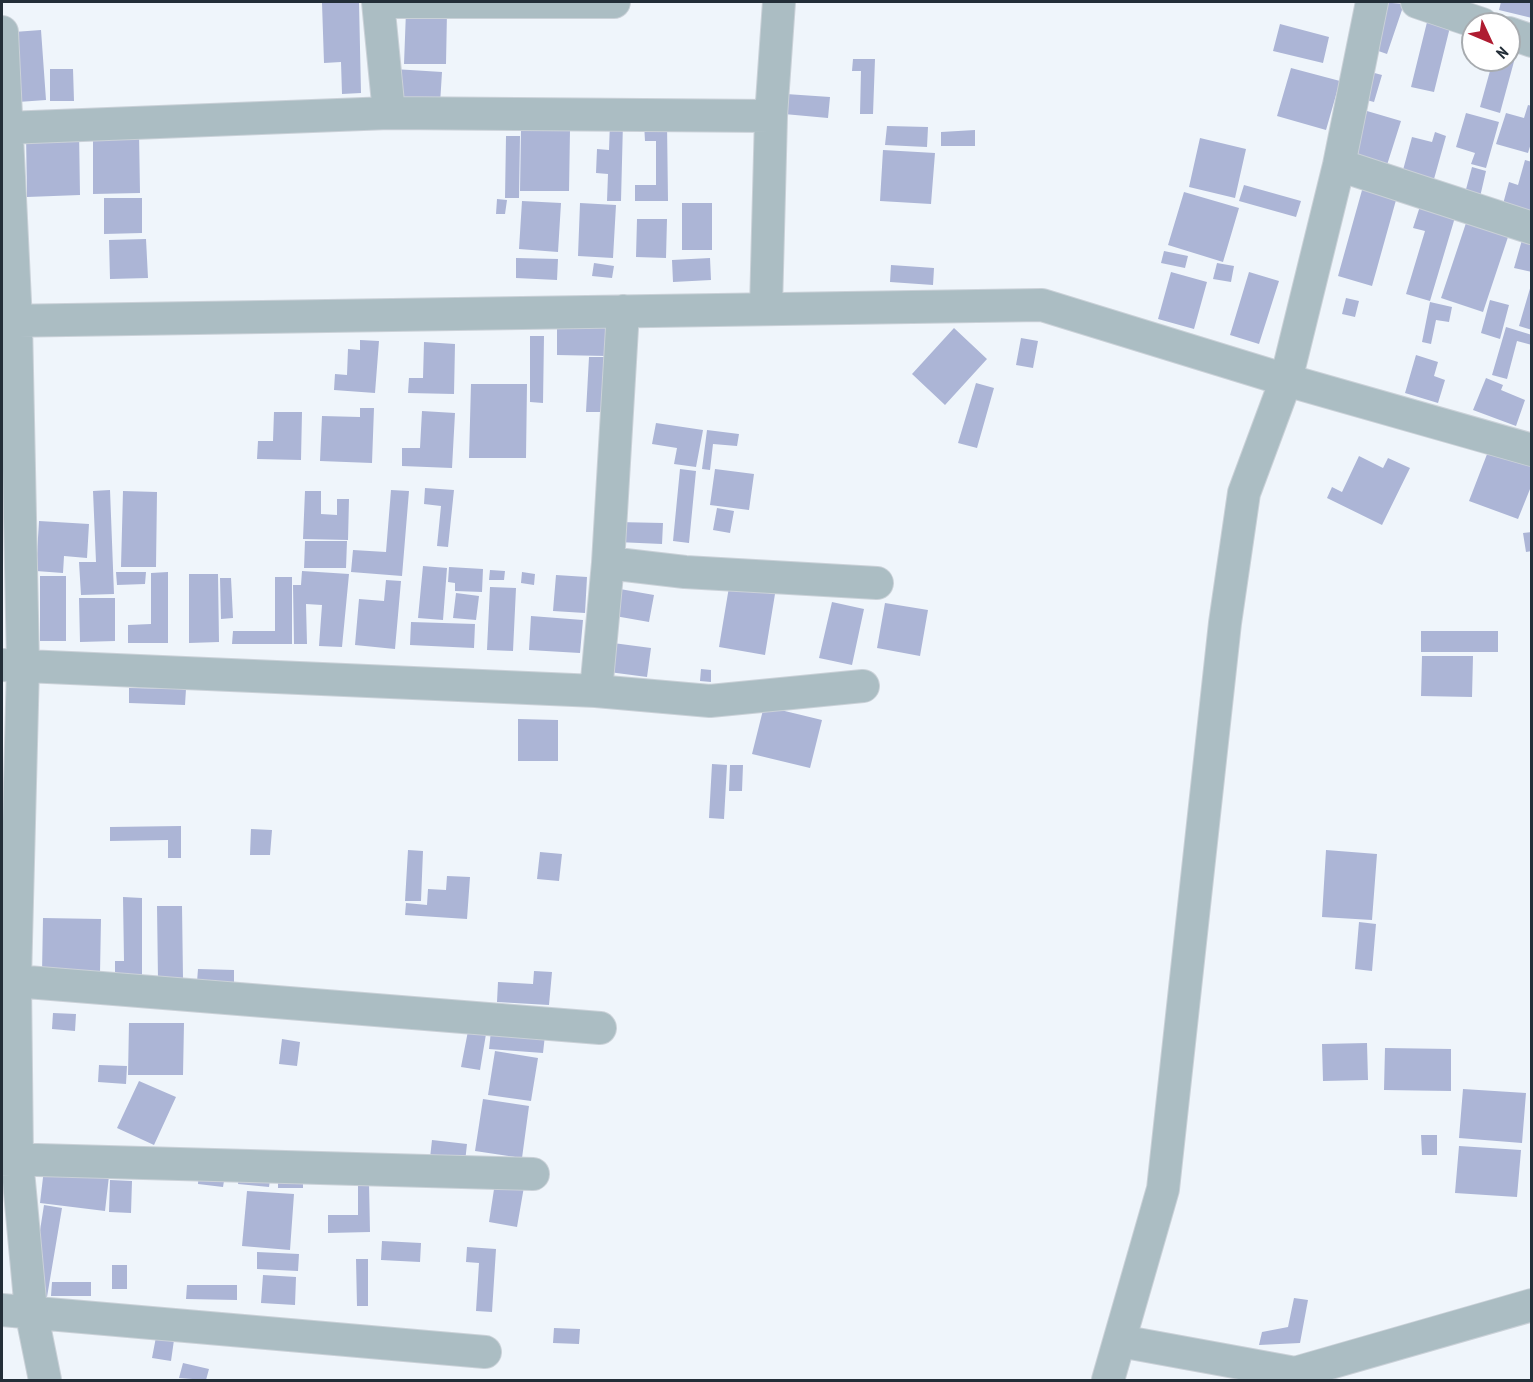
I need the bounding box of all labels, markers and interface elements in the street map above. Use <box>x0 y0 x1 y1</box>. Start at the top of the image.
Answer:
north arrow <box>1461 12 1521 72</box>
text: N <box>1492 43 1513 63</box>

